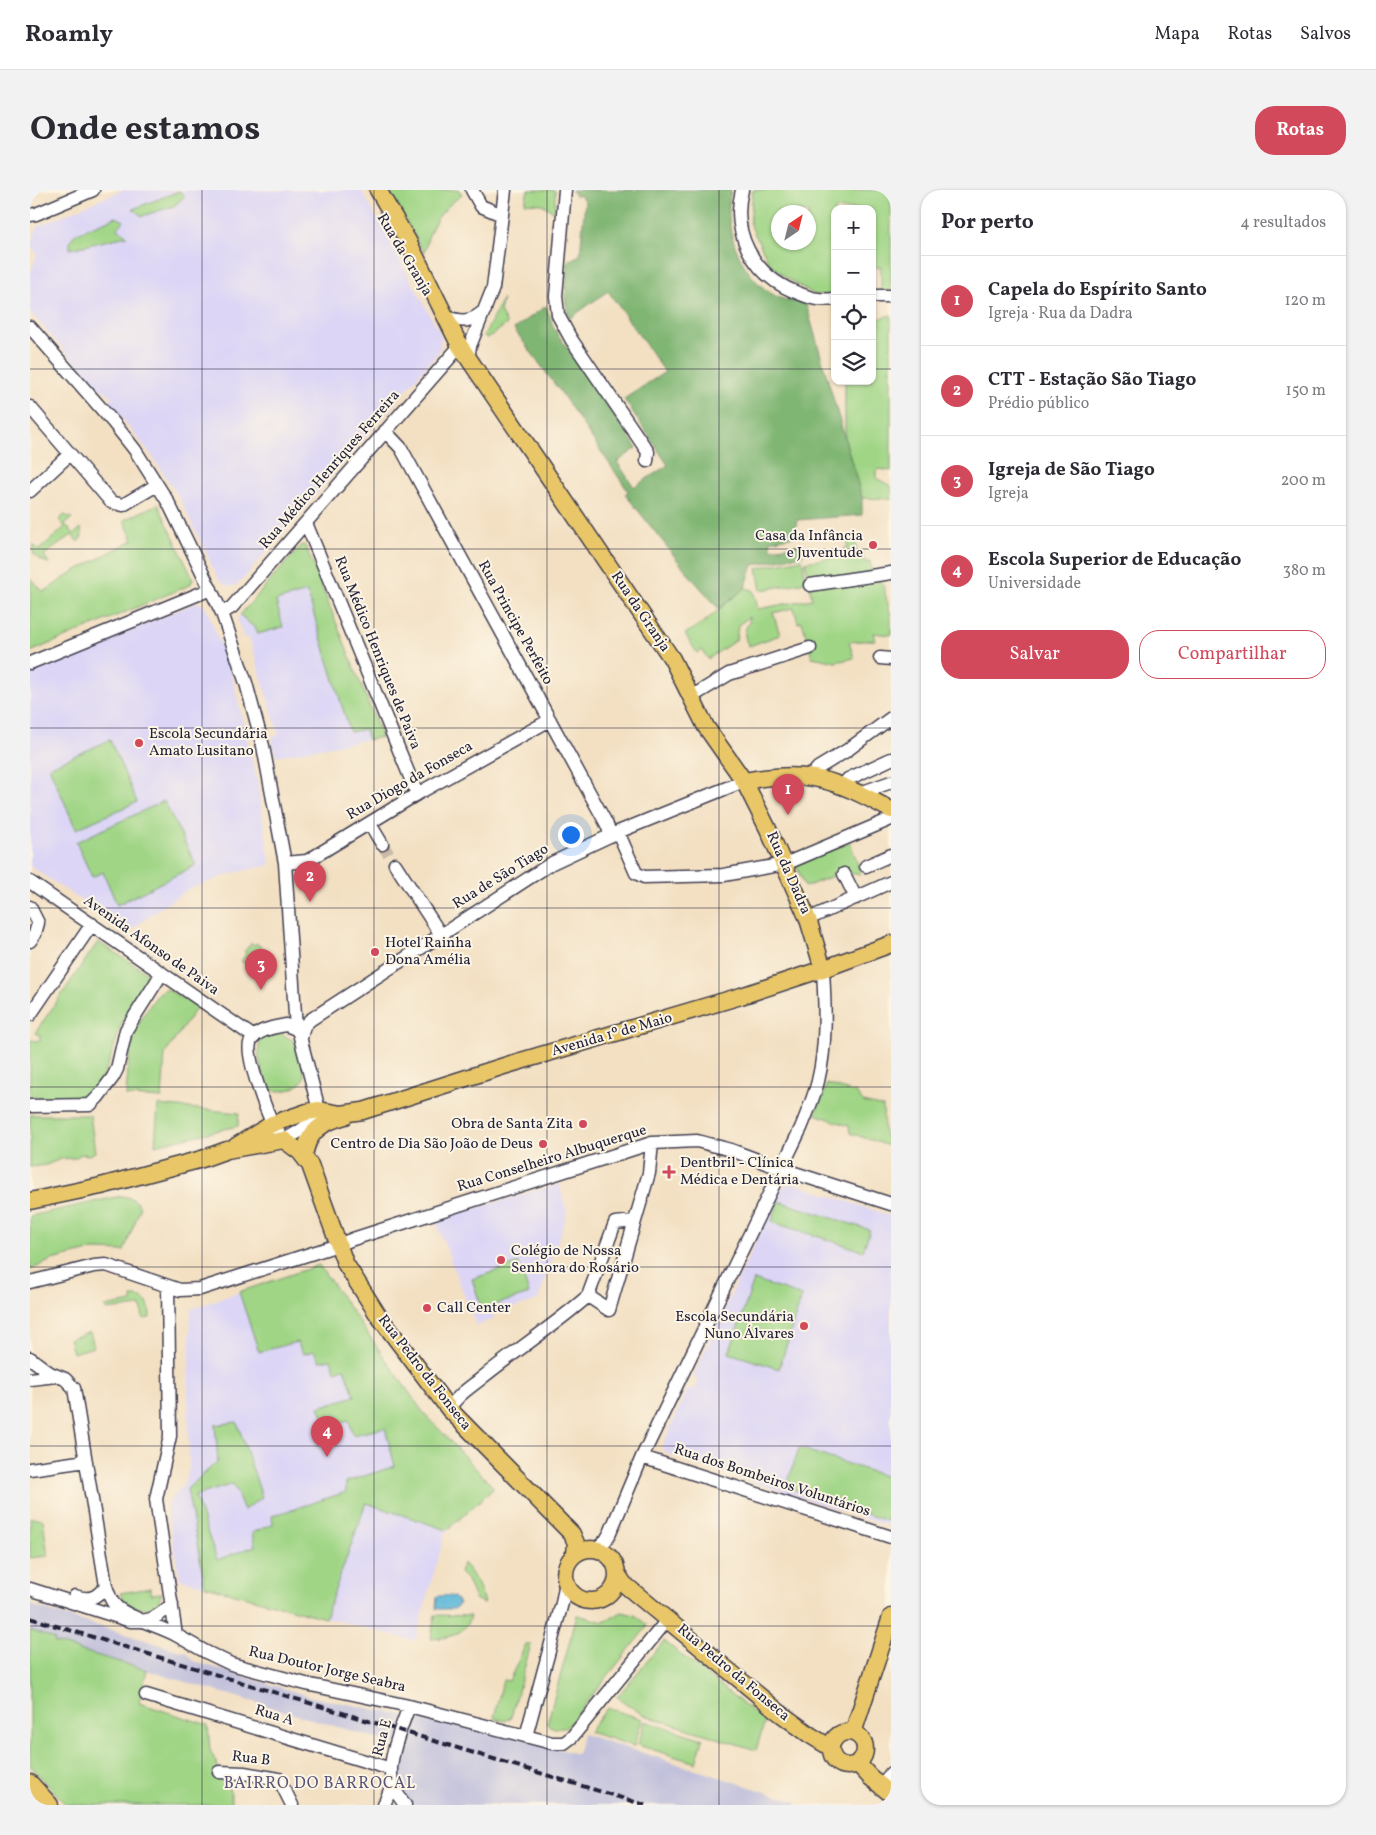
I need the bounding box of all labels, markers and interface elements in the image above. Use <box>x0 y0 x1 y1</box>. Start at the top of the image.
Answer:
text: Roamly <box>25 18 113 52</box>
text: Mapa <box>1155 22 1200 47</box>
text: Rotas <box>1228 22 1272 47</box>
text: Salvos <box>1300 22 1351 47</box>
text: Onde estamos <box>30 106 260 154</box>
button: Rotas <box>1255 106 1346 155</box>
north arrow <box>771 205 816 250</box>
map controls <box>831 205 876 385</box>
button: + <box>831 205 876 250</box>
text: Por perto <box>941 208 1034 237</box>
street label: Rua da Granja <box>371 210 437 300</box>
text: 4 resultados <box>1240 212 1326 234</box>
button: − <box>831 250 876 295</box>
text: Capela do Espírito Santo <box>988 277 1207 303</box>
text: 1 <box>954 290 960 312</box>
text: 120 m <box>1284 290 1326 312</box>
button: locate <box>831 295 876 340</box>
text: Igreja · Rua da Dadra <box>988 303 1133 325</box>
button: layers <box>831 340 876 385</box>
text: CTT - Estação São Tiago <box>988 367 1196 393</box>
text: 2 <box>953 380 961 402</box>
text: 150 m <box>1285 380 1326 402</box>
street label: Rua Médico Henriques Ferreira <box>255 386 405 554</box>
text: Prédio público <box>988 393 1089 415</box>
text: Igreja de São Tiago <box>988 457 1155 483</box>
text: 3 <box>953 470 961 492</box>
text: 200 m <box>1281 470 1326 492</box>
text: Igreja <box>988 483 1029 505</box>
place label: Casa da Infância e Juventude <box>755 526 863 564</box>
marker: Casa da Infância e Juventude <box>867 539 879 551</box>
text: Escola Superior de Educação <box>988 547 1241 573</box>
street label: Rua Médico Henriques de Paiva <box>329 553 425 753</box>
street label: Rua Principe Perfeito <box>472 557 558 689</box>
text: 4 <box>952 560 962 582</box>
text: 380 m <box>1283 560 1326 582</box>
street label: Rua da Granja <box>605 567 675 657</box>
text: Universidade <box>988 573 1081 595</box>
button: Salvar <box>941 630 1129 679</box>
button: Compartilhar <box>1139 630 1326 679</box>
place label: Escola Secundária Amato Lusitano <box>149 724 268 762</box>
street label: Rua Diogo da Fonseca <box>343 736 477 826</box>
marker: Escola Secundária Amato Lusitano <box>133 737 145 749</box>
pin: 1 <box>772 774 804 815</box>
your location <box>558 822 584 848</box>
street label: Rua da Dadra <box>760 828 816 918</box>
street label: Rua de São Tiago <box>449 839 553 915</box>
pin: 2 <box>294 861 326 902</box>
street label: Avenida Afonso de Paiva <box>79 891 223 1001</box>
place label: Hotel Rainha Dona Amélia <box>385 933 472 971</box>
marker: Hotel Rainha Dona Amélia <box>369 946 381 958</box>
pin: 3 <box>245 949 277 990</box>
street label: Avenida 1º de Maio <box>549 1008 675 1062</box>
place label: Obra de Santa Zita <box>451 1114 573 1135</box>
marker: Obra de Santa Zita <box>577 1118 589 1130</box>
street label: Rua Conselheiro Albuquerque <box>455 1120 649 1198</box>
place label: Centro de Dia São João de Deus <box>330 1134 533 1155</box>
marker: Centro de Dia São João de Deus <box>537 1138 549 1150</box>
place label: Dentbril - Clínica Médica e Dentária <box>680 1153 799 1191</box>
marker: Dentbril - Clínica Médica e Dentária <box>662 1165 676 1179</box>
place label: Colégio de Nossa Senhora do Rosário <box>511 1241 639 1279</box>
marker: Colégio de Nossa Senhora do Rosário <box>495 1254 507 1266</box>
place label: Call Center <box>437 1298 511 1319</box>
marker: Call Center <box>421 1302 433 1314</box>
place label: Escola Secundária Nuno Álvares <box>675 1307 794 1345</box>
street label: Rua Pedro da Fonseca <box>372 1311 476 1435</box>
marker: Escola Secundária Nuno Álvares <box>798 1320 810 1332</box>
pin: 4 <box>311 1416 343 1457</box>
street label: Rua dos Bombeiros Voluntários <box>671 1439 873 1523</box>
street label: Rua Pedro da Fonseca <box>672 1619 794 1727</box>
street label: Rua Doutor Jorge Seabra <box>246 1642 408 1698</box>
street label: Rua A <box>252 1700 296 1732</box>
street label: Rua E <box>368 1717 398 1759</box>
street label: Rua B <box>231 1746 271 1772</box>
district label: BAIRRO DO BARROCAL <box>224 1773 416 1795</box>

